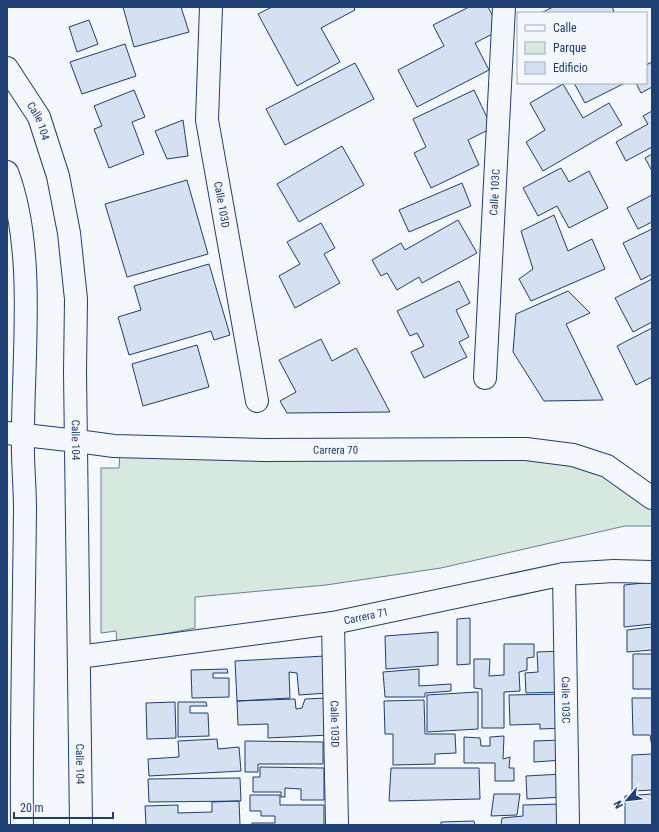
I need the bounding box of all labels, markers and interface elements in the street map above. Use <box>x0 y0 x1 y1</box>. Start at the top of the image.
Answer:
legend <box>517 12 647 84</box>
text: Calle <box>553 21 577 35</box>
text: Parque <box>553 41 587 55</box>
text: Edificio <box>553 61 588 75</box>
street label: Calle 104 <box>24 99 53 142</box>
street label: Calle 103C <box>487 169 502 216</box>
street label: Calle 103D <box>212 180 233 229</box>
street label: Calle 104 <box>69 420 83 461</box>
street label: Carrera 70 <box>313 443 358 456</box>
street label: Carrera 71 <box>343 605 389 627</box>
street label: Calle 103C <box>559 676 573 724</box>
street label: Calle 103D <box>328 700 342 748</box>
street label: Calle 104 <box>73 744 87 785</box>
north arrow <box>607 780 647 820</box>
scale bar <box>14 794 113 820</box>
text: N <box>611 798 626 810</box>
text: 20 m <box>20 801 44 815</box>

